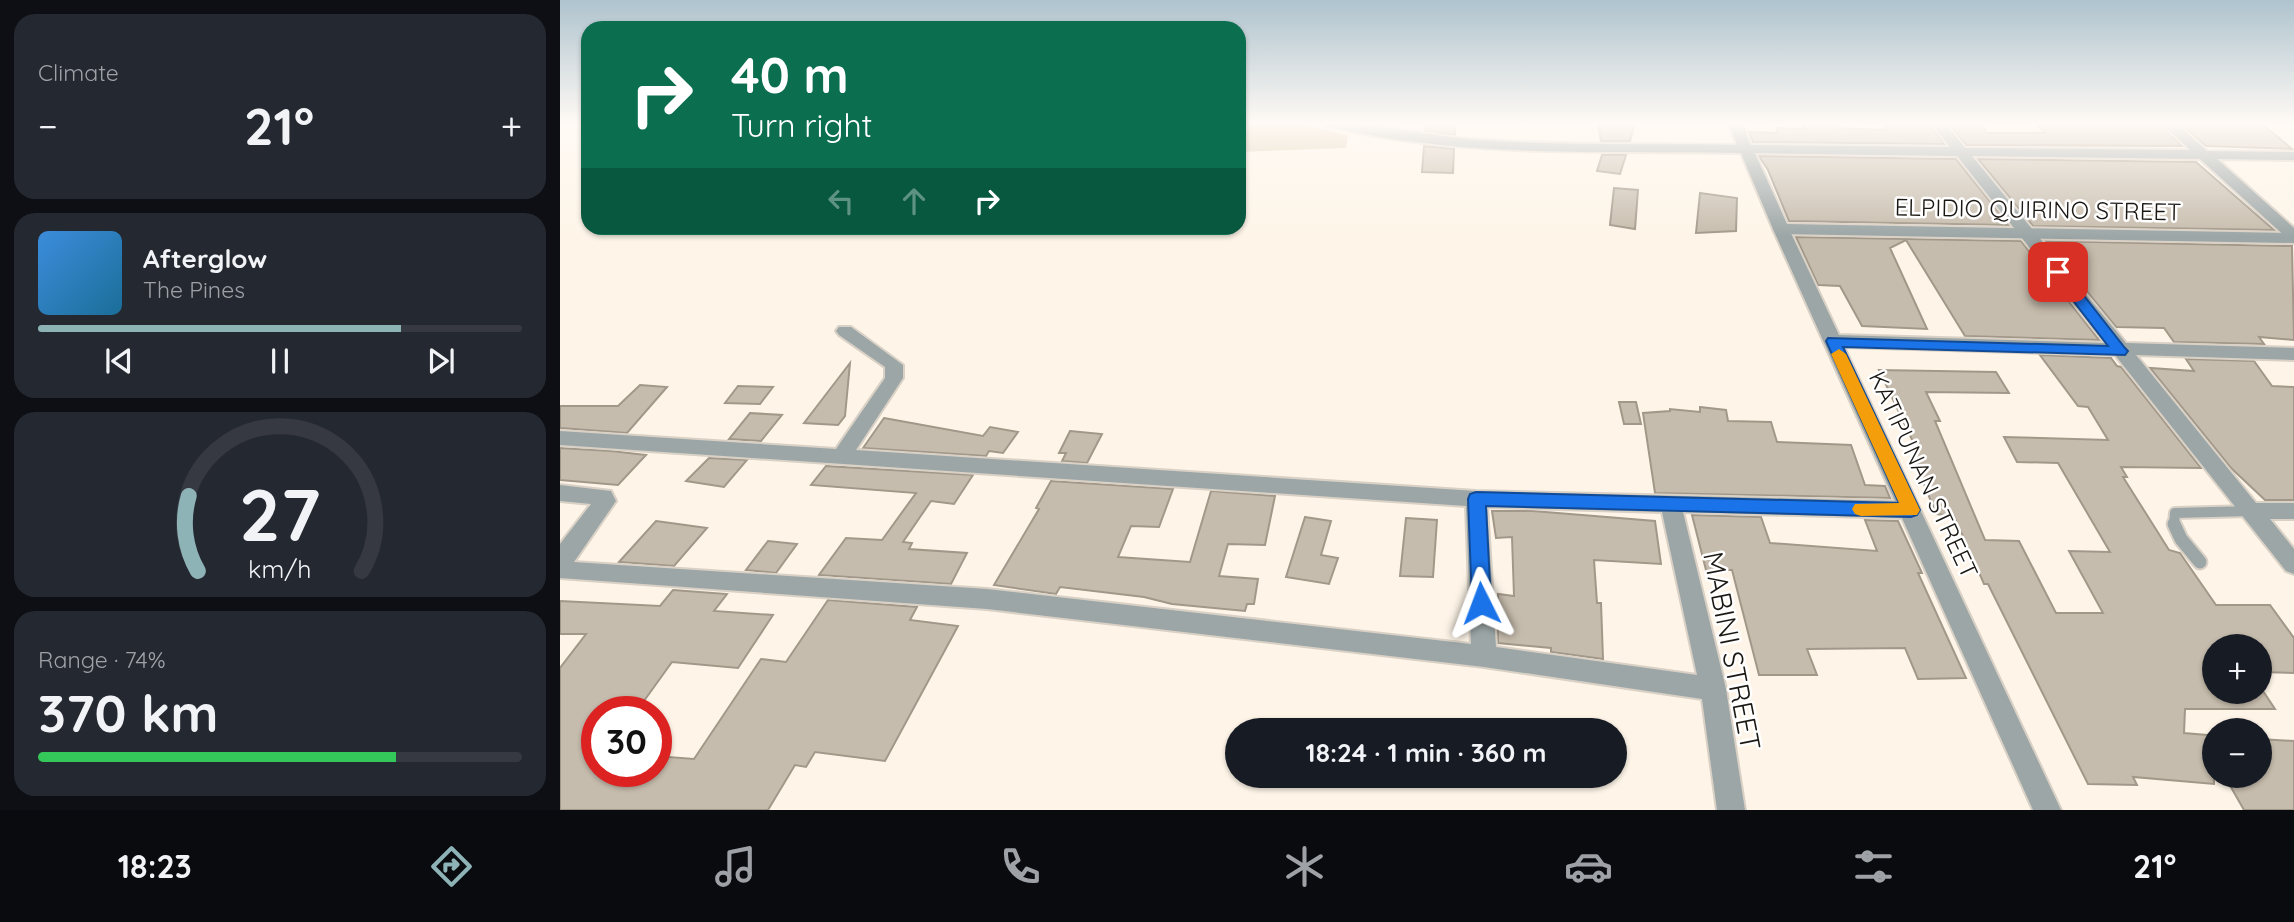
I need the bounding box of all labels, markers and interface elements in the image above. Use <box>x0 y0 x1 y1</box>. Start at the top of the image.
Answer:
text: 40 m <box>731 44 849 105</box>
icon: right <box>616 49 707 140</box>
text: Climate <box>38 58 119 87</box>
text: 21° <box>244 93 314 158</box>
text: − <box>38 102 58 150</box>
text: + <box>501 102 522 150</box>
text: Turn right <box>731 105 872 145</box>
icon: left <box>822 182 860 220</box>
icon: ahead <box>895 182 933 220</box>
icon: right <box>968 182 1006 220</box>
street label: ELPIDIO QUIRINO STREET <box>1894 191 2182 227</box>
text: Afterglow <box>143 242 267 275</box>
pin <box>2028 242 2088 302</box>
icon: arrive <box>2039 253 2077 291</box>
text: The Pines <box>143 275 245 304</box>
icon: previous <box>100 342 138 380</box>
icon: pause <box>261 342 299 380</box>
icon: next <box>422 342 460 380</box>
street label: KATIPUNAN STREET <box>1863 366 1985 583</box>
text: 27 <box>239 468 321 559</box>
street label: MABINI STREET <box>1696 549 1769 753</box>
text: km/h <box>248 552 312 583</box>
position arrow <box>1444 566 1518 640</box>
map controls <box>2202 634 2272 788</box>
button: + <box>2202 634 2272 704</box>
text: Range · 74% <box>38 645 166 674</box>
text: 370 km <box>38 680 219 745</box>
speed limit sign: 30 <box>581 696 672 787</box>
button: − <box>2202 718 2272 788</box>
text: 18:24 · 1 min · 360 m <box>1306 736 1546 769</box>
icon: directions <box>427 842 476 891</box>
icon: music <box>711 842 760 891</box>
icon: phone <box>996 842 1045 891</box>
icon: climate <box>1280 842 1329 891</box>
icon: car <box>1564 842 1613 891</box>
icon: filters <box>1849 842 1898 891</box>
text: 18:23 <box>118 846 192 886</box>
text: 21° <box>2133 846 2176 886</box>

